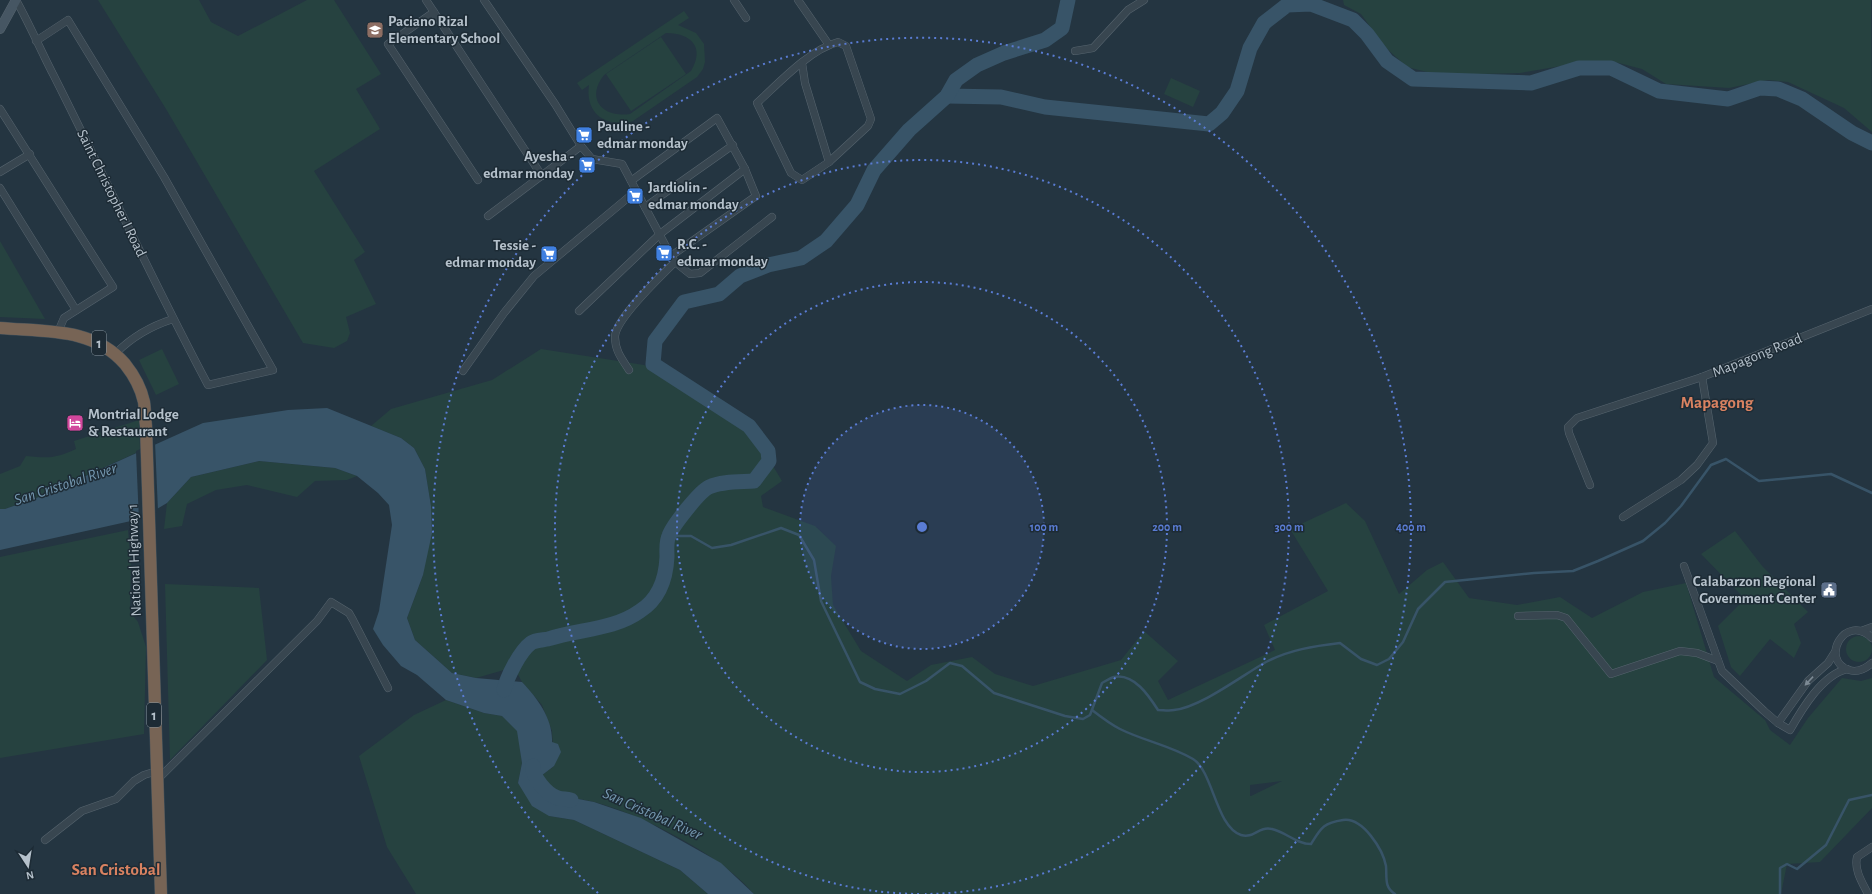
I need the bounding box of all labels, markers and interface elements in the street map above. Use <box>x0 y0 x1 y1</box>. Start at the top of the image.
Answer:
place label: Paciano Rizal Elementary School <box>388 14 500 46</box>
school or university icon: Paciano Rizal Elementary School <box>365 20 385 40</box>
place label: Pauline - edmar monday <box>597 119 688 151</box>
supermarket icon: Pauline - edmar monday <box>574 125 594 145</box>
street label: Saint Christopher I Road <box>74 127 149 260</box>
place label: Ayesha - edmar monday <box>483 149 574 181</box>
supermarket icon: Ayesha - edmar monday <box>577 155 597 175</box>
place label: Jardiolin - edmar monday <box>648 180 739 212</box>
supermarket icon: Jardiolin - edmar monday <box>625 186 645 206</box>
place label: R.C. - edmar monday <box>677 237 768 269</box>
place label: Tessie - edmar monday <box>445 238 536 270</box>
supermarket icon: R.C. - edmar monday <box>654 243 674 263</box>
supermarket icon: Tessie - edmar monday <box>539 244 559 264</box>
road number: 1 <box>92 331 106 355</box>
street label: Mapagong Road <box>1710 331 1804 380</box>
district label: Mapagong <box>1681 394 1754 411</box>
place label: Montrial Lodge & Restaurant <box>88 407 179 439</box>
hotel icon: Montrial Lodge & Restaurant <box>65 413 85 433</box>
water label: San Cristobal River <box>12 460 119 508</box>
street label: National Highway 1 <box>125 503 144 617</box>
centre of rings <box>915 520 929 534</box>
text: 100 m <box>1030 521 1058 533</box>
text: 200 m <box>1152 521 1182 533</box>
text: 300 m <box>1274 521 1304 533</box>
text: 400 m <box>1396 521 1426 533</box>
place label: Calabarzon Regional Government Center <box>1693 574 1817 606</box>
public building icon: Calabarzon Regional Government Center <box>1819 580 1839 600</box>
one-way arrow <box>1805 676 1814 686</box>
road number: 1 <box>147 703 161 727</box>
water label: San Cristobal River <box>601 785 705 843</box>
north arrow <box>8 846 48 886</box>
district label: San Cristobal <box>72 861 160 878</box>
text: N <box>25 869 35 881</box>

